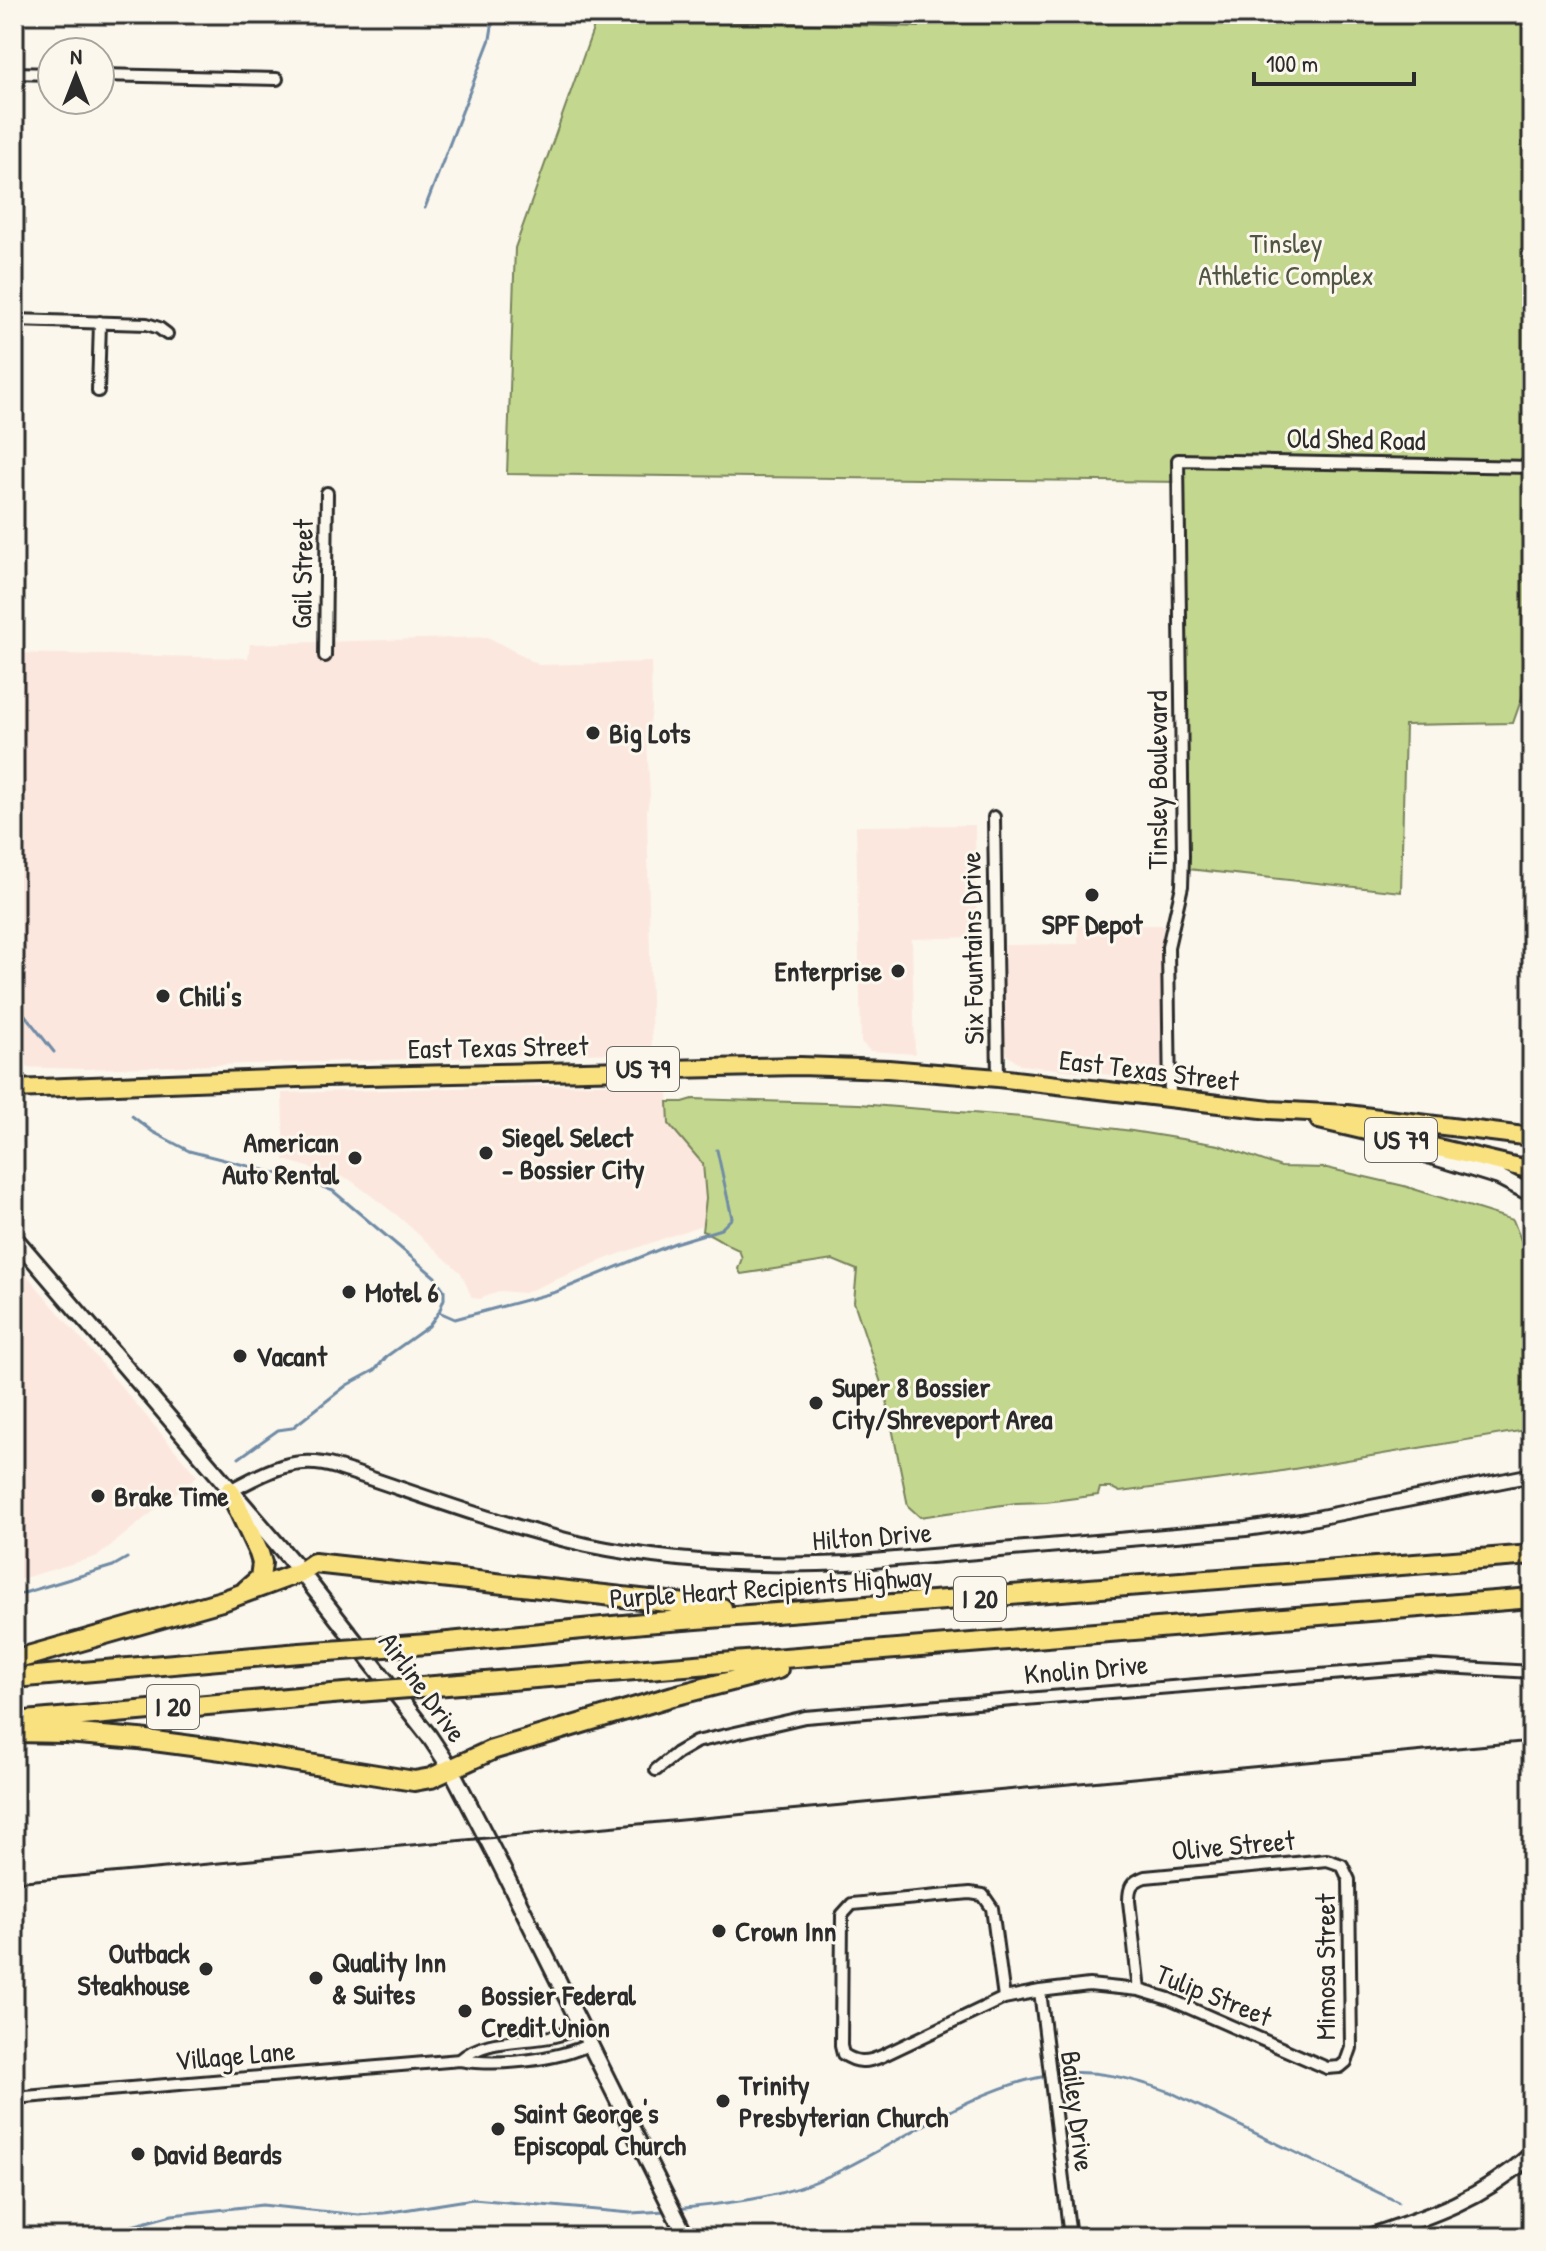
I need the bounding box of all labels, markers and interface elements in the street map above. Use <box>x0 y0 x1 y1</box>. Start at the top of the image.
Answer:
north arrow <box>36 36 116 116</box>
scale bar <box>1254 36 1414 86</box>
text: N <box>70 41 82 71</box>
text: 100 m <box>1266 47 1318 79</box>
park label: Tinsley Athletic Complex <box>1198 224 1374 294</box>
street label: Old Shed Road <box>1286 419 1426 459</box>
street label: Gail Street <box>282 518 322 629</box>
street label: Tinsley Boulevard <box>1138 691 1176 869</box>
place label: Big Lots <box>609 714 691 753</box>
marker: Big Lots <box>584 724 602 742</box>
street label: Six Fountains Drive <box>951 851 993 1045</box>
marker: SPF Depot <box>1083 886 1101 904</box>
place label: SPF Depot <box>1042 905 1144 944</box>
place label: Enterprise <box>774 952 883 991</box>
marker: Enterprise <box>889 962 907 980</box>
place label: Chili's <box>179 977 242 1015</box>
marker: Chili's <box>154 987 172 1005</box>
street label: East Texas Street <box>407 1026 589 1068</box>
street label: East Texas Street <box>1057 1040 1241 1100</box>
road number: US 79 <box>607 1047 679 1091</box>
place label: Siegel Select - Bossier City <box>502 1118 645 1189</box>
road number: US 79 <box>1365 1118 1437 1162</box>
place label: American Auto Rental <box>222 1123 340 1193</box>
marker: Siegel Select - Bossier City <box>477 1144 495 1162</box>
marker: American Auto Rental <box>346 1149 364 1167</box>
place label: Motel 6 <box>365 1273 439 1311</box>
marker: Motel 6 <box>340 1283 358 1301</box>
place label: Vacant <box>256 1337 328 1375</box>
marker: Vacant <box>231 1347 249 1365</box>
place label: Super 8 Bossier City/Shreveport Area <box>832 1368 1053 1439</box>
marker: Super 8 Bossier City/Shreveport Area <box>807 1394 825 1412</box>
place label: Brake Time <box>114 1477 230 1515</box>
marker: Brake Time <box>89 1487 107 1505</box>
street label: Hilton Drive <box>811 1513 933 1559</box>
street label: Purple Heart Recipients Highway <box>608 1557 934 1617</box>
road number: I 20 <box>954 1577 1006 1621</box>
street label: Airline Drive <box>370 1624 476 1750</box>
street label: Knolin Drive <box>1023 1645 1149 1693</box>
road number: I 20 <box>147 1685 199 1729</box>
street label: Olive Street <box>1170 1821 1296 1869</box>
street label: Mimosa Street <box>1306 1893 1344 2040</box>
place label: Crown Inn <box>735 1912 836 1950</box>
marker: Crown Inn <box>710 1922 728 1940</box>
place label: Outback Steakhouse <box>78 1934 191 2004</box>
place label: Quality Inn & Suites <box>332 1943 446 2013</box>
street label: Tulip Street <box>1150 1955 1278 2036</box>
marker: Outback Steakhouse <box>197 1960 215 1978</box>
marker: Quality Inn & Suites <box>307 1969 325 1987</box>
place label: Bossier Federal Credit Union <box>481 1976 636 2046</box>
marker: Bossier Federal Credit Union <box>456 2002 474 2020</box>
street label: Village Lane <box>173 2031 297 2079</box>
street label: Bailey Drive <box>1052 2049 1104 2173</box>
place label: Trinity Presbyterian Church <box>738 2066 948 2137</box>
marker: Trinity Presbyterian Church <box>714 2092 732 2110</box>
place label: Saint George's Episcopal Church <box>514 2094 686 2165</box>
marker: Saint George's Episcopal Church <box>489 2120 507 2138</box>
place label: David Beards <box>154 2135 282 2173</box>
marker: David Beards <box>129 2145 147 2163</box>

